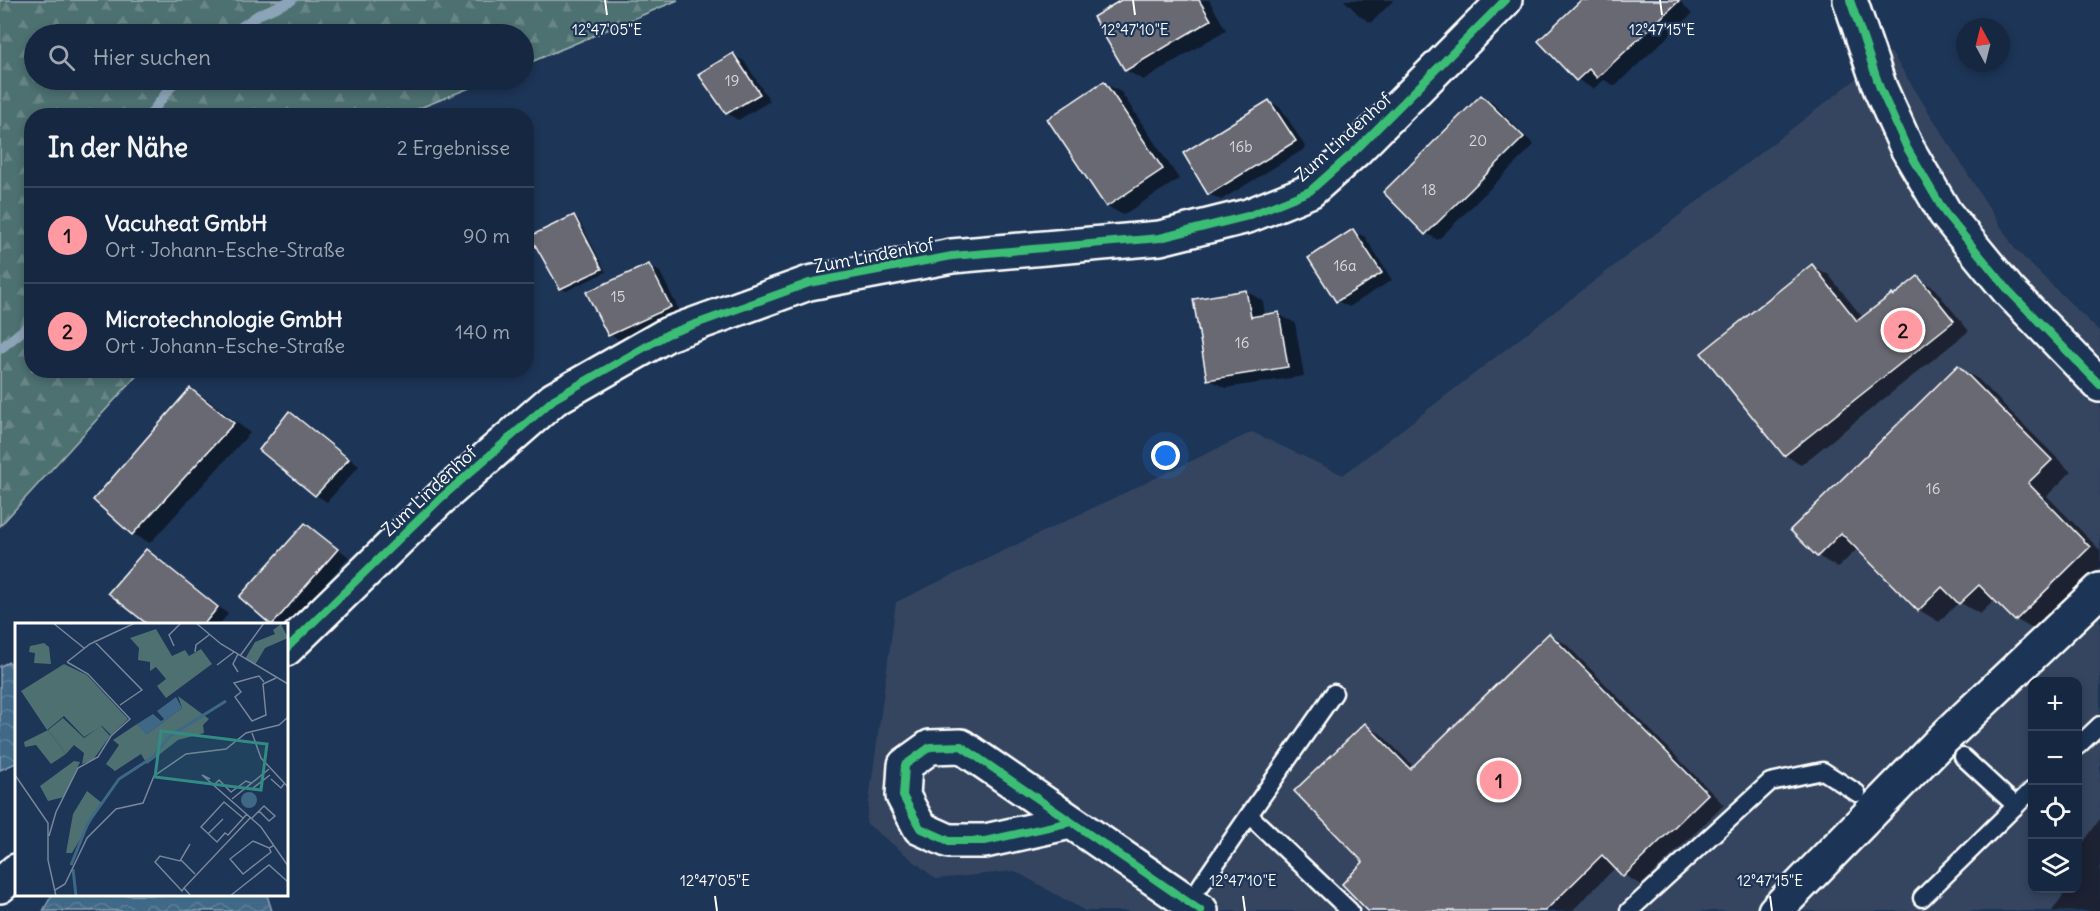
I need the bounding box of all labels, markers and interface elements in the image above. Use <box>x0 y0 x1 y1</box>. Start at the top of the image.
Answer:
north arrow <box>1956 18 2010 72</box>
text: 12°47'05"E <box>572 20 642 39</box>
text: 12°47'10"E <box>1101 20 1169 39</box>
text: 12°47'15"E <box>1629 20 1695 39</box>
search box <box>24 24 534 90</box>
icon: search <box>45 41 78 74</box>
text: Hier suchen <box>93 43 211 71</box>
house number: 19 <box>725 71 739 90</box>
street label: Zum Lindenhof <box>1290 87 1397 186</box>
text: In der Nähe <box>48 131 188 164</box>
house number: 20 <box>1469 131 1487 150</box>
text: 2 Ergebnisse <box>397 135 510 160</box>
house number: 16b <box>1230 137 1252 156</box>
house number: 18 <box>1422 180 1436 199</box>
text: Vacuheat GmbH <box>105 209 267 237</box>
text: 1 <box>64 223 71 248</box>
text: 90 m <box>463 223 510 248</box>
street label: Zum Lindenhof <box>812 232 937 278</box>
text: Ort · Johann-Esche-Straße <box>105 237 345 262</box>
house number: 16a <box>1333 256 1357 275</box>
house number: 15 <box>611 287 625 306</box>
text: Microtechnologie GmbH <box>105 305 343 333</box>
pin: 2 <box>1884 308 1922 352</box>
text: 2 <box>62 319 73 344</box>
text: 140 m <box>455 319 510 344</box>
text: Ort · Johann-Esche-Straße <box>105 333 345 358</box>
house number: 16 <box>1235 333 1249 352</box>
street label: Zum Lindenhof <box>377 440 482 541</box>
your location <box>1151 441 1180 470</box>
house number: 16 <box>1926 479 1940 498</box>
inset map <box>15 623 288 896</box>
map controls <box>2028 677 2082 893</box>
button: + <box>2028 677 2082 731</box>
button: − <box>2028 731 2082 785</box>
pin: 1 <box>1480 758 1518 802</box>
button: locate <box>2028 785 2082 839</box>
button: layers <box>2028 839 2082 893</box>
text: 12°47'05"E <box>680 871 750 890</box>
text: 12°47'10"E <box>1209 871 1277 890</box>
text: 12°47'15"E <box>1737 871 1803 890</box>

